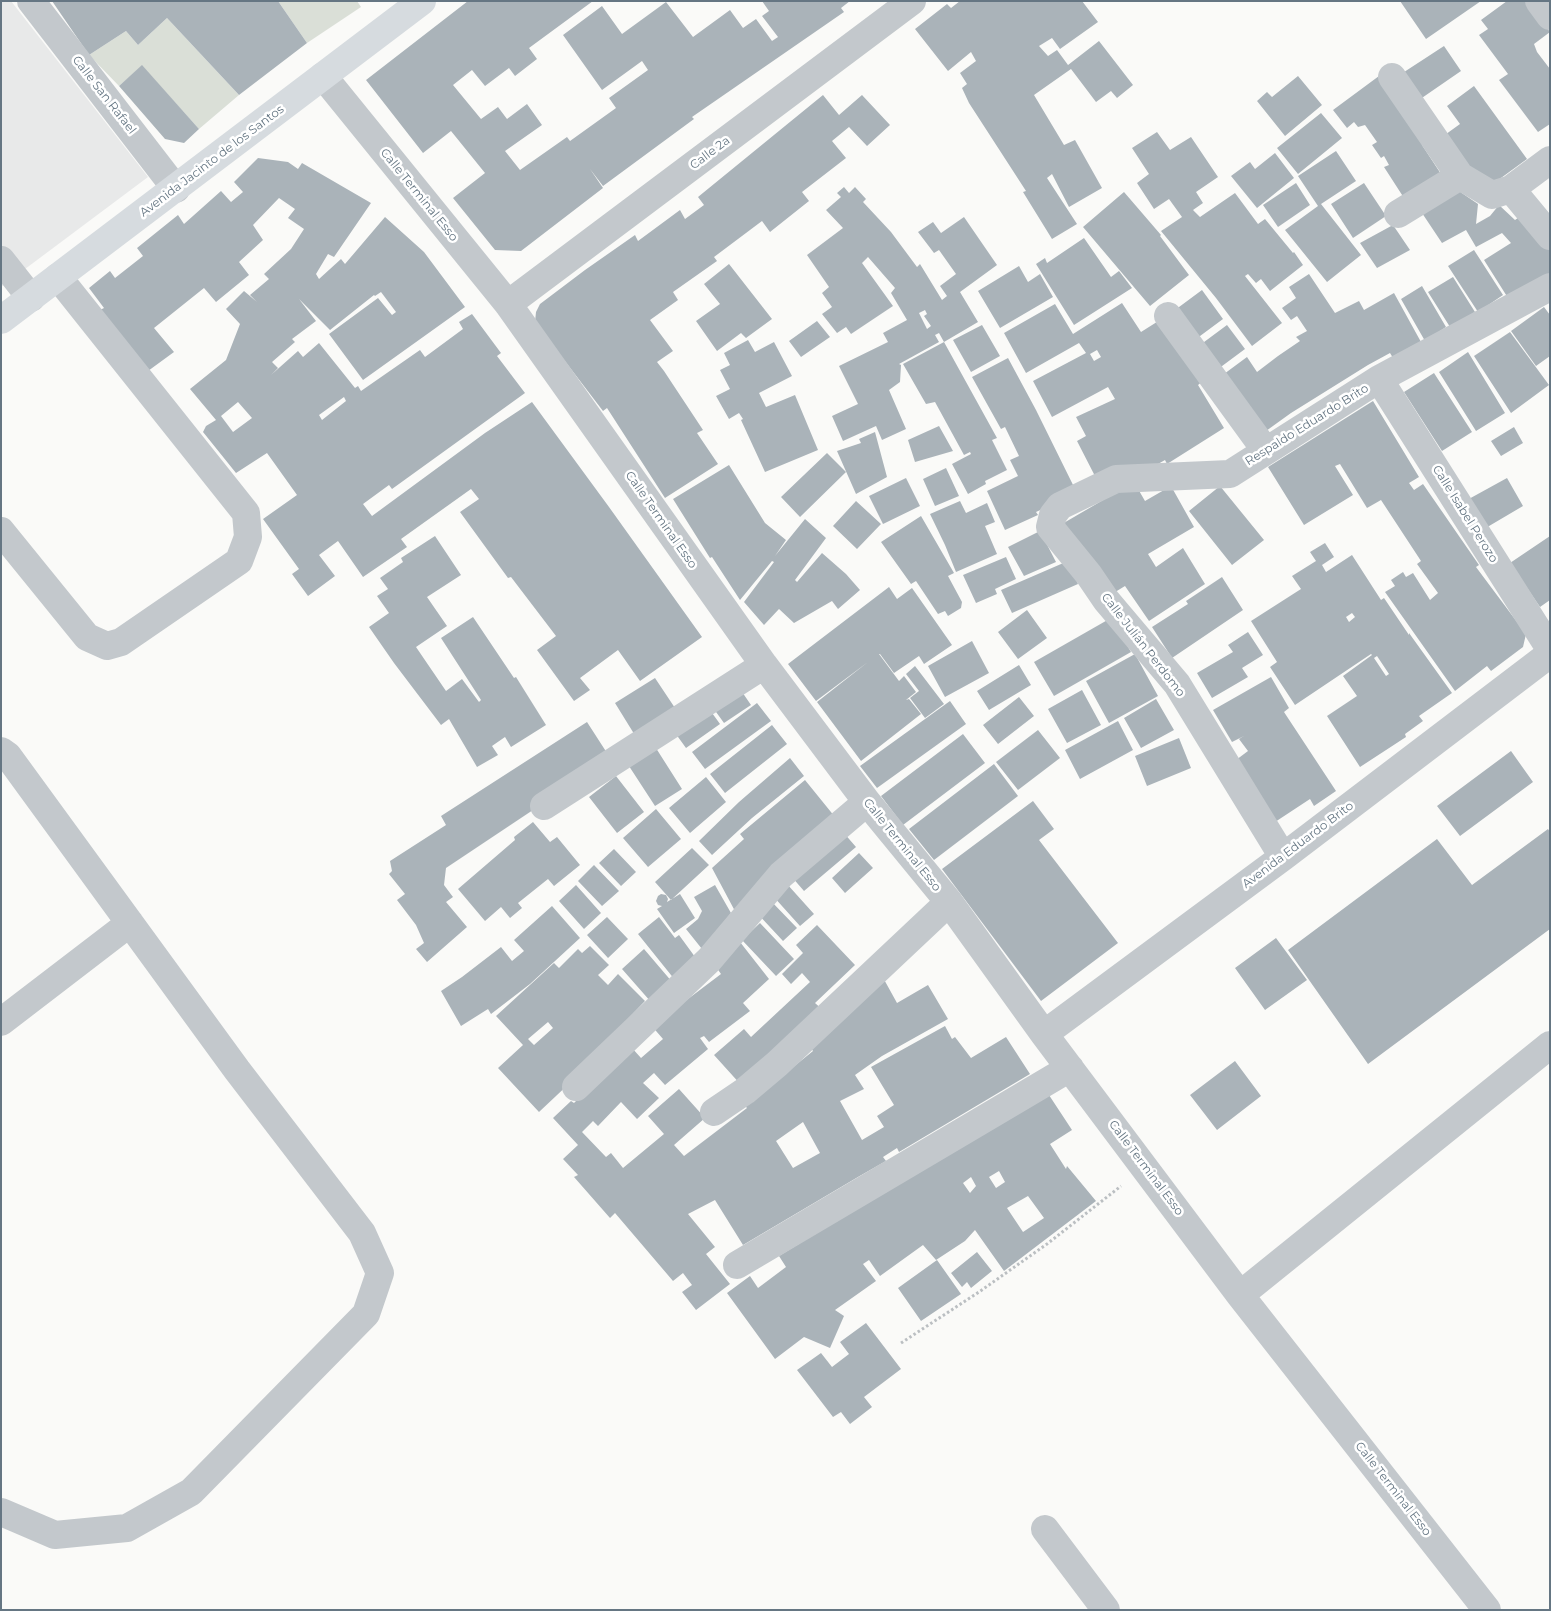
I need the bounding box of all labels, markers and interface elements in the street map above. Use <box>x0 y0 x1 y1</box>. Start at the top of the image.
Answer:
street label: Calle San Rafael <box>69 53 139 137</box>
street label: Avenida Jacinto de los Santos <box>137 102 287 220</box>
street label: Calle 2a <box>687 133 733 173</box>
street label: Calle Terminal Esso <box>377 146 461 244</box>
street label: Respaldo Eduardo Brito <box>1243 381 1371 469</box>
street label: Calle Isabel Perozo <box>1429 463 1501 565</box>
street label: Calle Terminal Esso <box>622 469 700 571</box>
street label: Calle Julián Perdomo <box>1098 590 1188 700</box>
street label: Calle Terminal Esso <box>860 796 944 894</box>
street label: Avenida Eduardo Brito <box>1240 799 1356 891</box>
street label: Calle Terminal Esso <box>1106 1118 1186 1218</box>
street label: Calle Terminal Esso <box>1352 1439 1434 1539</box>

